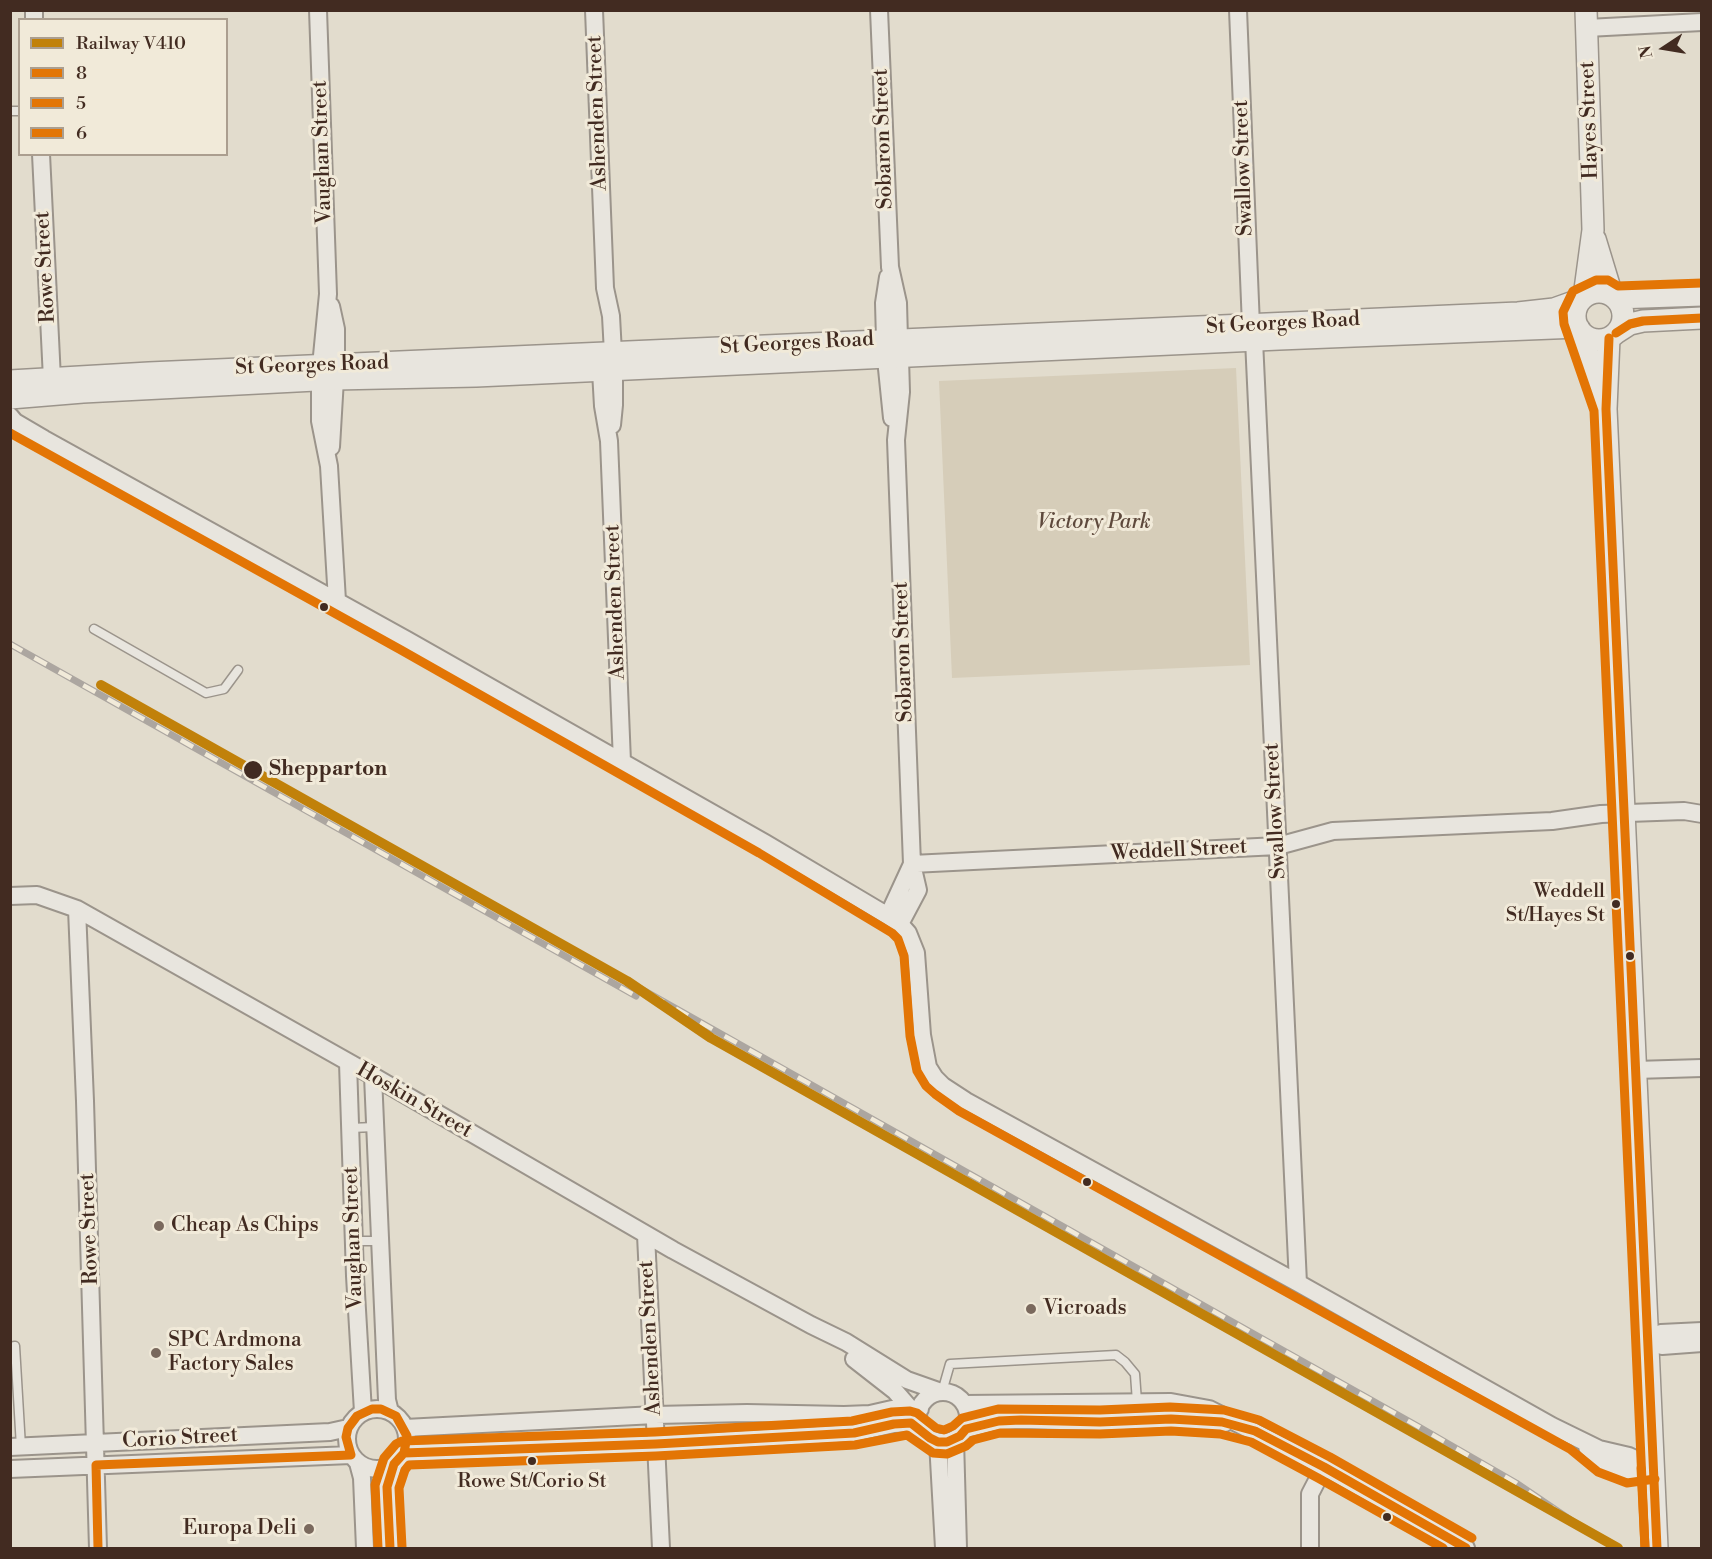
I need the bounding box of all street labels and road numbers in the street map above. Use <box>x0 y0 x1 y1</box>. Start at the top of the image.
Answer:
street label: Ashenden Street <box>583 35 613 191</box>
street label: Hayes Street <box>1575 60 1605 180</box>
street label: Sobaron Street <box>869 68 899 210</box>
street label: Vaughan Street <box>308 80 338 224</box>
street label: Swallow Street <box>1229 99 1259 237</box>
street label: Rowe Street <box>30 210 62 324</box>
street label: St Georges Road <box>1205 307 1361 341</box>
street label: St Georges Road <box>719 327 875 361</box>
street label: St Georges Road <box>235 351 389 381</box>
street label: Ashenden Street <box>601 524 631 680</box>
street label: Sobaron Street <box>889 581 919 723</box>
street label: Swallow Street <box>1260 742 1292 880</box>
street label: Weddell Street <box>1110 835 1248 867</box>
street label: Hoskin Street <box>352 1058 476 1144</box>
street label: Vaughan Street <box>339 1166 369 1310</box>
street label: Rowe Street <box>75 1173 105 1285</box>
street label: Ashenden Street <box>634 1260 668 1416</box>
street label: Corio Street <box>122 1423 238 1455</box>

